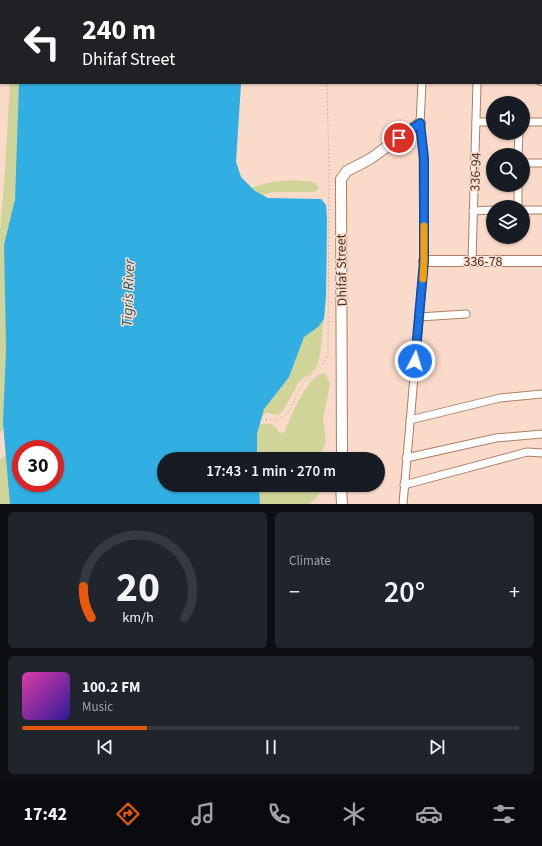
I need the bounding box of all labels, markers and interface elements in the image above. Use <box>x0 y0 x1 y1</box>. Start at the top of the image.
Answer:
text: 240 m <box>82 10 156 50</box>
icon: left <box>16 16 68 68</box>
text: Dhifaf Street <box>82 47 175 72</box>
map controls <box>486 96 530 244</box>
button: sound <box>486 96 530 140</box>
pin <box>382 121 416 155</box>
icon: arrive <box>388 127 410 149</box>
button: search <box>486 148 530 192</box>
street label: 336-94 <box>465 152 487 192</box>
button: layers <box>486 200 530 244</box>
street label: Dhifaf Street <box>331 233 353 306</box>
street label: 336-78 <box>463 252 503 272</box>
water label: Tigris River <box>117 258 140 327</box>
position arrow <box>394 340 436 382</box>
speed limit sign: 30 <box>12 440 64 492</box>
text: 17:43 · 1 min · 270 m <box>206 461 336 482</box>
text: Climate <box>289 552 331 570</box>
text: 20 <box>116 558 159 618</box>
text: 20° <box>384 571 425 614</box>
text: − <box>289 576 300 608</box>
text: + <box>509 576 520 608</box>
text: km/h <box>122 607 153 628</box>
text: 100.2 FM <box>82 677 140 698</box>
text: Music <box>82 698 113 716</box>
icon: previous <box>94 736 116 758</box>
icon: pause <box>260 736 282 758</box>
icon: next <box>426 736 448 758</box>
icon: directions <box>114 800 142 828</box>
icon: music <box>189 800 217 828</box>
icon: phone <box>265 800 293 828</box>
icon: climate <box>340 800 368 828</box>
icon: car <box>415 800 443 828</box>
icon: filters <box>490 800 518 828</box>
text: 17:42 <box>24 802 67 827</box>

